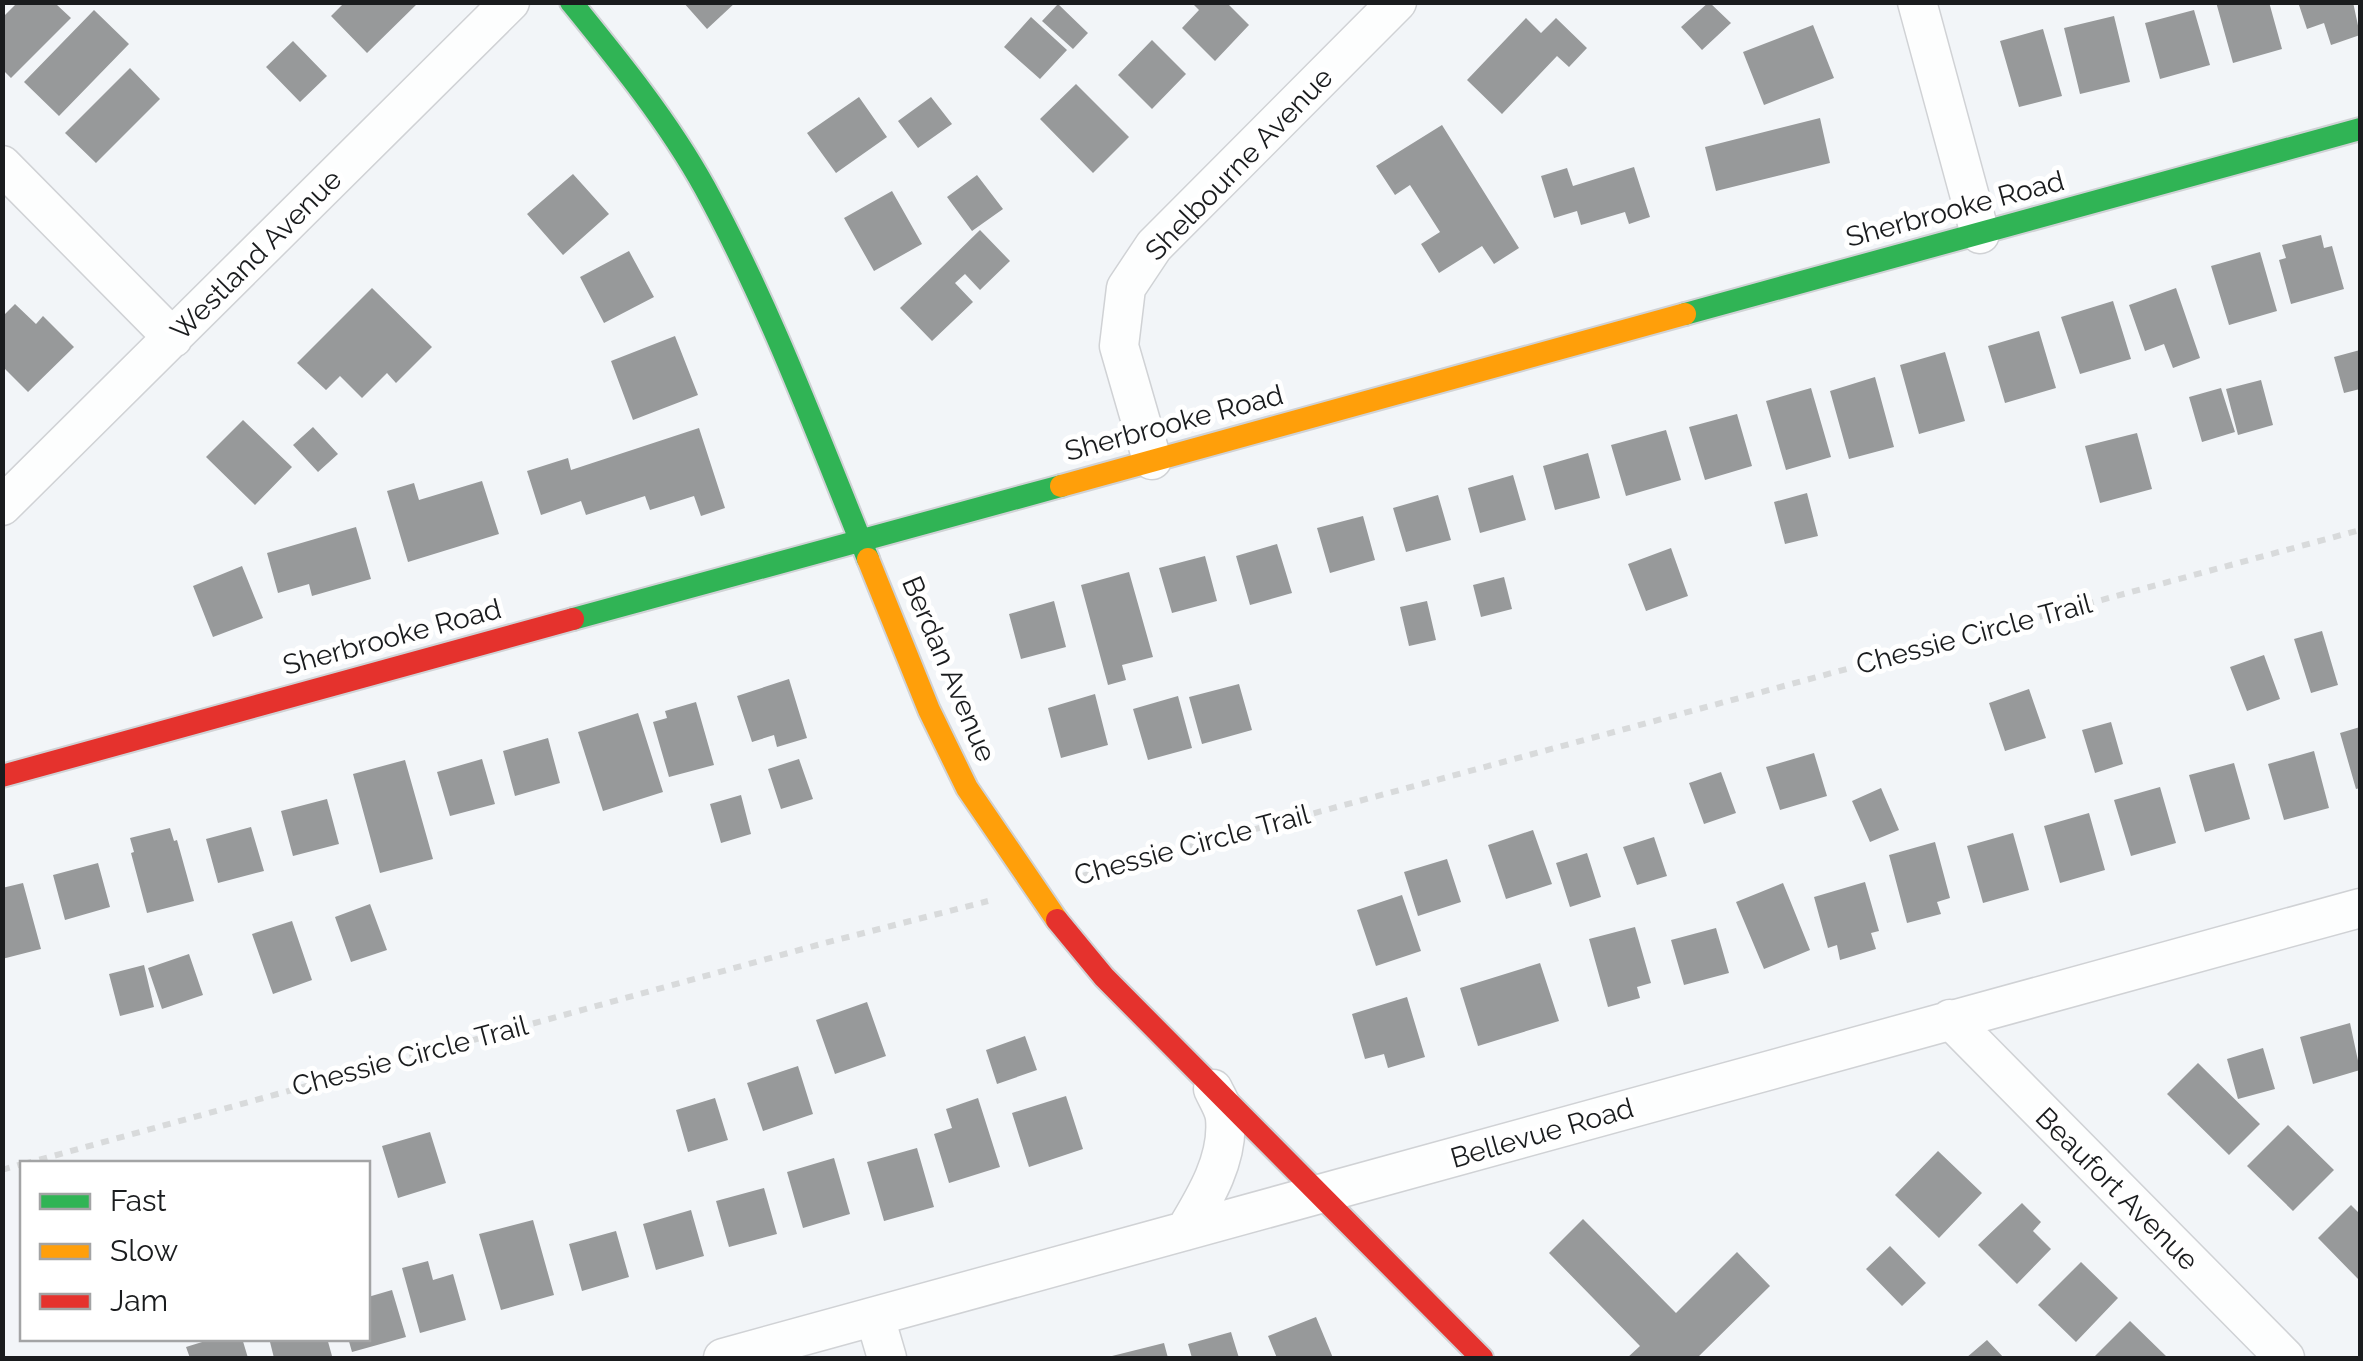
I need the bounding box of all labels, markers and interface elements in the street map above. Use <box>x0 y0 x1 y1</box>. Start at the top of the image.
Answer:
street label: Shelbourne Avenue <box>1139 61 1339 267</box>
street label: Westland Avenue <box>164 163 348 347</box>
street label: Sherbrooke Road <box>1842 164 2068 254</box>
street label: Sherbrooke Road <box>1061 378 1287 468</box>
street label: Berdan Avenue <box>895 571 1003 767</box>
street label: Chessie Circle Trail <box>1853 587 2096 681</box>
street label: Sherbrooke Road <box>279 592 505 682</box>
street label: Chessie Circle Trail <box>1071 798 1314 892</box>
street label: Chessie Circle Trail <box>289 1009 532 1103</box>
street label: Bellevue Road <box>1447 1091 1637 1175</box>
street label: Beaufort Avenue <box>2029 1101 2205 1277</box>
legend <box>20 1161 370 1341</box>
text: Fast <box>110 1183 167 1218</box>
text: Slow <box>110 1233 178 1268</box>
text: Jam <box>110 1283 168 1318</box>

